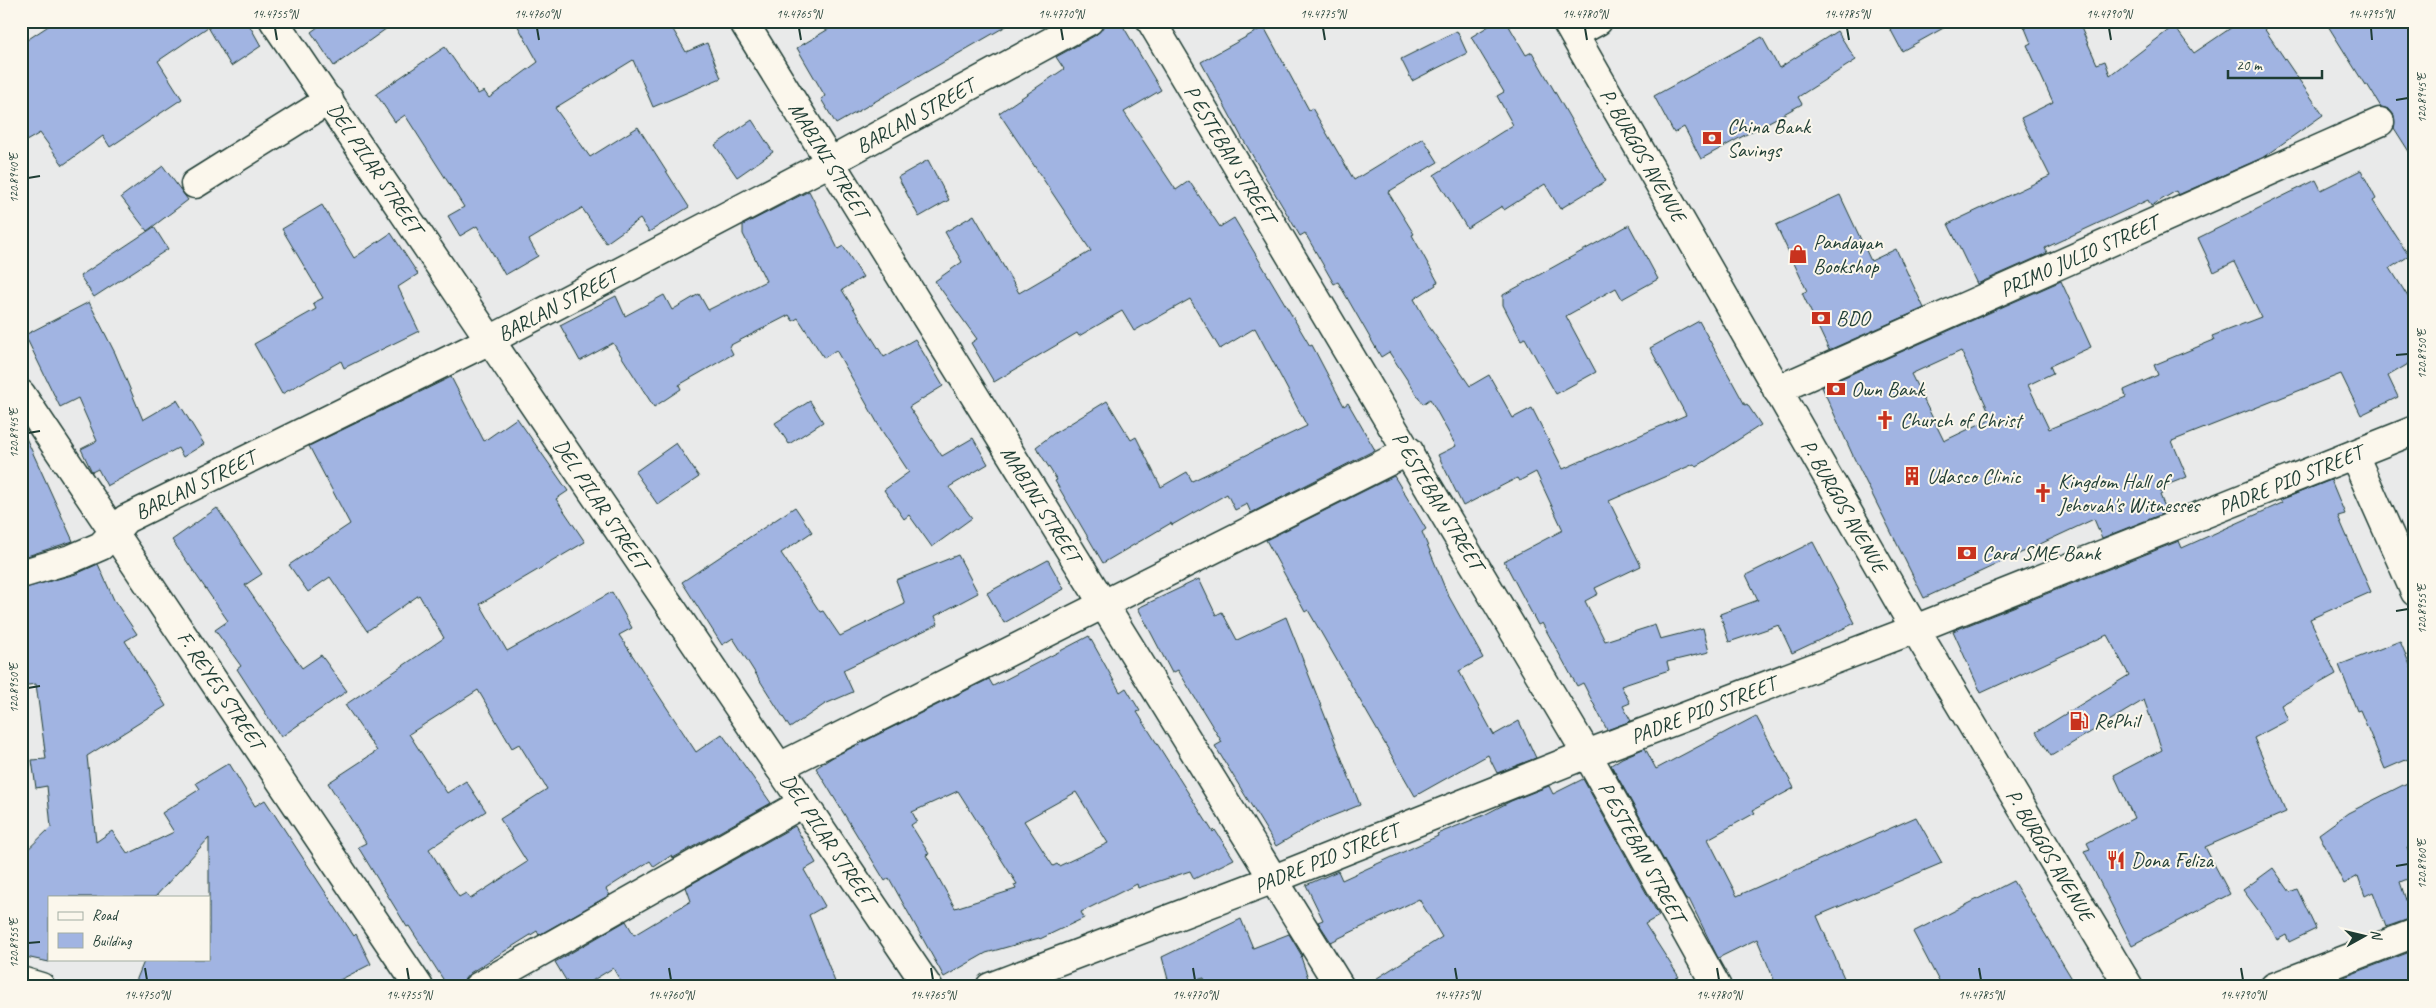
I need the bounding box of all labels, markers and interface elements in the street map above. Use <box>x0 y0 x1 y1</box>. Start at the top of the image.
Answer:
text: 14.4755°N <box>252 6 299 22</box>
text: 14.4760°N <box>514 6 561 22</box>
text: 14.4765°N <box>776 6 823 22</box>
text: 14.4770°N <box>1038 6 1085 22</box>
text: 14.4775°N <box>1300 6 1347 22</box>
text: 14.4780°N <box>1562 6 1609 22</box>
text: 14.4785°N <box>1824 6 1871 22</box>
text: 14.4790°N <box>2086 6 2133 22</box>
text: 14.4795°N <box>2348 6 2395 22</box>
scale bar <box>2228 48 2322 80</box>
text: 20 m <box>2236 56 2263 75</box>
street label: BARLAN STREET <box>851 70 983 159</box>
text: 120.8945°E <box>2414 71 2430 123</box>
street label: P ESTEBAN STREET <box>1179 80 1284 232</box>
street label: P. BURGOS AVENUE <box>1594 84 1693 229</box>
street label: MABINI STREET <box>783 97 877 227</box>
street label: DEL PILAR STREET <box>322 98 431 243</box>
place label: China Bank Savings <box>1727 113 1812 163</box>
bank icon: China Bank Savings <box>1701 127 1723 149</box>
text: 120.8940°E <box>6 151 22 203</box>
street label: PRIMO JULIO STREET <box>1996 207 2167 303</box>
place label: Pandayan Bookshop <box>1813 229 1883 279</box>
shop icon: Pandayan Bookshop <box>1787 243 1809 265</box>
street label: BARLAN STREET <box>493 260 626 347</box>
place label: BDO <box>1836 305 1872 331</box>
bank icon: BDO <box>1810 307 1832 329</box>
text: 120.8950°E <box>2414 327 2430 379</box>
place label: Own Bank <box>1851 376 1927 402</box>
bank icon: Own Bank <box>1825 378 1847 400</box>
text: 120.8945°E <box>6 406 22 458</box>
place label: Church of Christ <box>1900 407 2024 433</box>
church icon: Church of Christ <box>1874 409 1896 431</box>
street label: P ESTEBAN STREET <box>1387 427 1492 579</box>
street label: DEL PILAR STREET <box>548 434 657 579</box>
street label: P. BURGOS AVENUE <box>1795 435 1894 580</box>
street label: PADRE PIO STREET <box>2214 437 2371 521</box>
street label: MABINI STREET <box>995 441 1089 571</box>
street label: BARLAN STREET <box>130 442 264 525</box>
place label: Udasco Clinic <box>1927 463 2022 489</box>
building icon: Udasco Clinic <box>1901 465 1923 487</box>
place label: Kingdom Hall of Jehovah's Witnesses <box>2057 468 2201 518</box>
church icon: Kingdom Hall of Jehovah's Witnesses <box>2032 482 2054 504</box>
place label: Card SME Bank <box>1982 540 2102 566</box>
bank icon: Card SME Bank <box>1956 542 1978 564</box>
text: 120.8955°E <box>2414 582 2430 634</box>
street label: F. REYES STREET <box>172 626 273 758</box>
text: 120.8950°E <box>6 661 22 713</box>
street label: PADRE PIO STREET <box>1627 669 1784 750</box>
place label: RePhil <box>2094 708 2142 734</box>
fuel station icon: RePhil <box>2068 710 2090 732</box>
street label: DEL PILAR STREET <box>775 769 884 914</box>
street label: P ESTEBAN STREET <box>1593 777 1694 931</box>
street label: P. BURGOS AVENUE <box>2000 784 2101 928</box>
street label: PADRE PIO STREET <box>1250 815 1407 899</box>
text: 120.8960°E <box>2414 837 2430 889</box>
place label: Dona Feliza <box>2131 847 2214 873</box>
restaurant icon: Dona Feliza <box>2105 849 2127 871</box>
legend <box>48 896 210 960</box>
text: Road <box>92 906 119 925</box>
north arrow <box>2338 910 2388 960</box>
text: 120.8955°E <box>6 916 22 968</box>
text: N <box>2367 929 2386 942</box>
text: Building <box>92 932 132 951</box>
text: 14.4750°N <box>124 987 171 1003</box>
text: 14.4755°N <box>386 987 433 1003</box>
text: 14.4760°N <box>648 987 695 1003</box>
text: 14.4765°N <box>910 987 957 1003</box>
text: 14.4770°N <box>1172 987 1219 1003</box>
text: 14.4775°N <box>1434 987 1481 1003</box>
text: 14.4780°N <box>1696 987 1743 1003</box>
text: 14.4785°N <box>1958 987 2005 1003</box>
text: 14.4790°N <box>2220 987 2267 1003</box>

